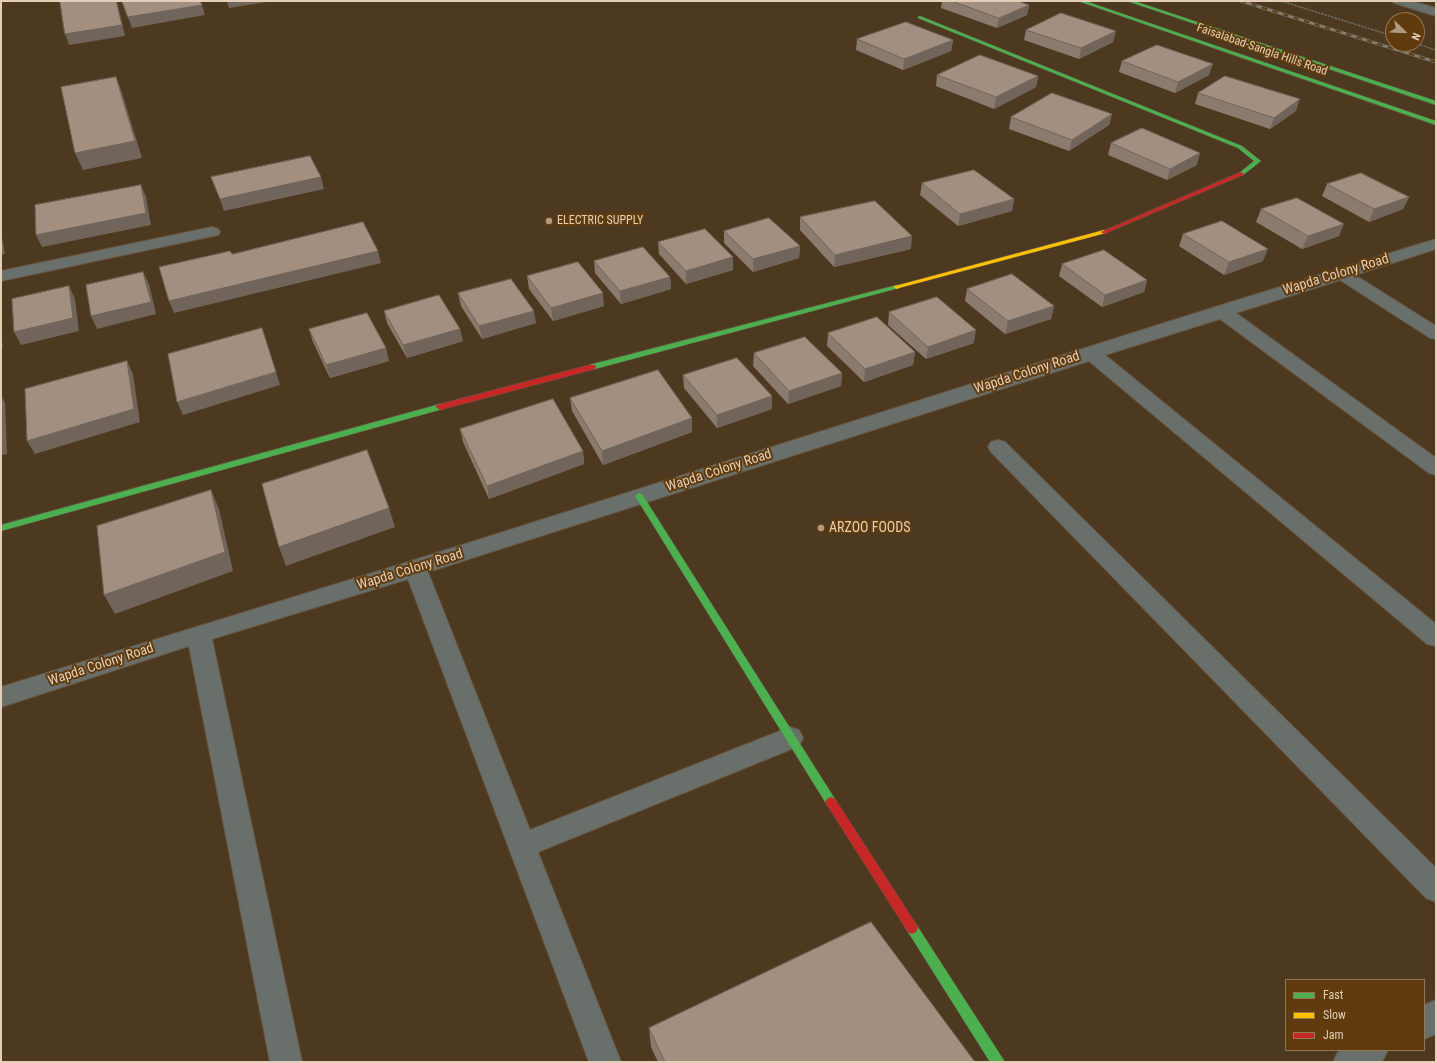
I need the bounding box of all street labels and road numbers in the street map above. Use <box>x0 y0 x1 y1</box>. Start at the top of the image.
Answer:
street label: Faisalabad-Sangla Hills Road <box>1195 21 1329 79</box>
street label: Wapda Colony Road <box>1281 251 1391 299</box>
street label: Wapda Colony Road <box>972 348 1082 398</box>
street label: Wapda Colony Road <box>664 446 774 496</box>
street label: Wapda Colony Road <box>355 546 465 594</box>
street label: Wapda Colony Road <box>46 640 156 690</box>

